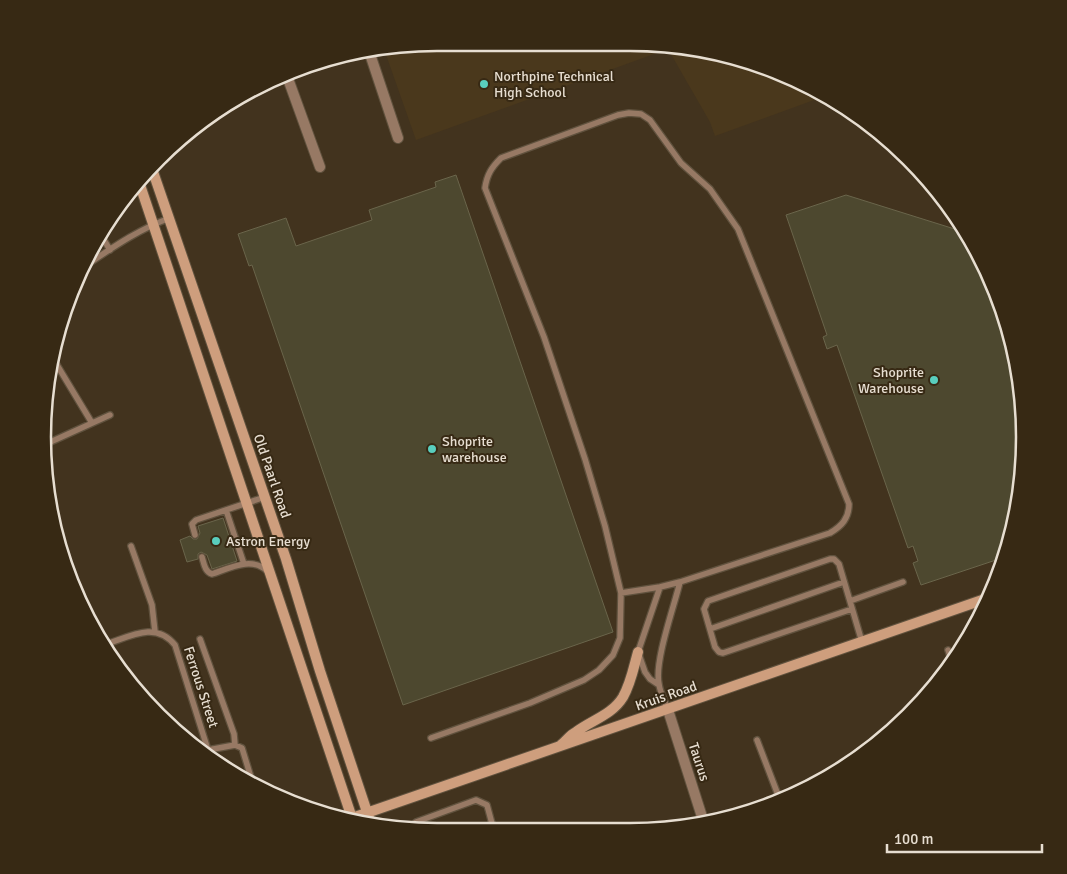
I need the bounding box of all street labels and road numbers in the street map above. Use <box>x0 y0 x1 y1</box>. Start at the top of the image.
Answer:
street label: Old Paarl Road <box>250 432 294 520</box>
street label: Ferrous Street <box>180 644 222 730</box>
street label: Kruis Road <box>633 678 699 714</box>
street label: Taurus <box>685 741 713 783</box>

